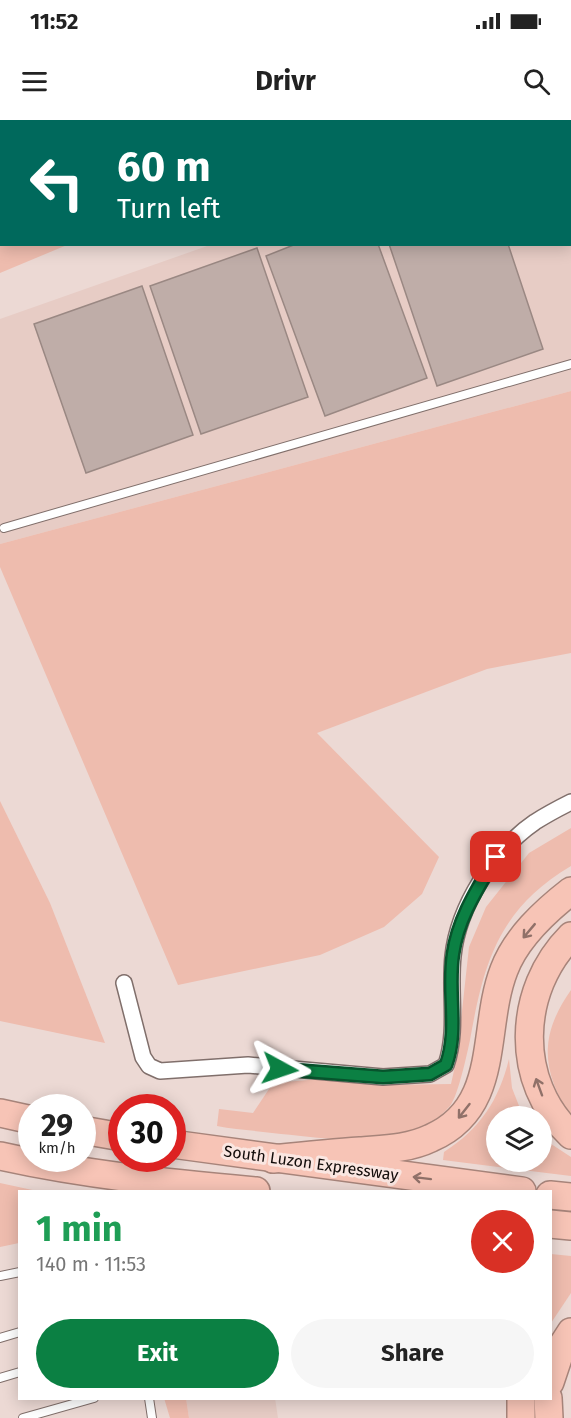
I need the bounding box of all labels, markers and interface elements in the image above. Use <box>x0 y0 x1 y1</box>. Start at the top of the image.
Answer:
text: 11:52 <box>30 8 78 35</box>
icon: menu <box>18 65 51 98</box>
text: Drivr <box>255 65 316 97</box>
icon: search <box>520 65 553 98</box>
text: 60 m <box>117 142 211 192</box>
icon: left <box>18 144 96 222</box>
text: Turn left <box>117 193 220 225</box>
pin <box>470 831 521 882</box>
icon: arrive <box>479 840 512 873</box>
one-way arrow <box>522 923 535 939</box>
position arrow <box>248 1037 312 1101</box>
one-way arrow <box>532 1078 543 1097</box>
speed limit sign: 30 <box>108 1094 186 1172</box>
one-way arrow <box>458 1103 471 1119</box>
map controls <box>486 1106 552 1172</box>
button: layers <box>486 1106 552 1172</box>
text: 29 <box>41 1108 73 1144</box>
text: km/h <box>38 1139 76 1157</box>
street label: South Luzon Expressway <box>222 1141 400 1185</box>
one-way arrow <box>413 1172 433 1183</box>
text: 1 min <box>36 1207 123 1251</box>
button: close <box>471 1210 534 1273</box>
text: 140 m · 11:53 <box>36 1252 146 1276</box>
button: Exit <box>36 1319 279 1388</box>
button: Share <box>291 1319 534 1388</box>

